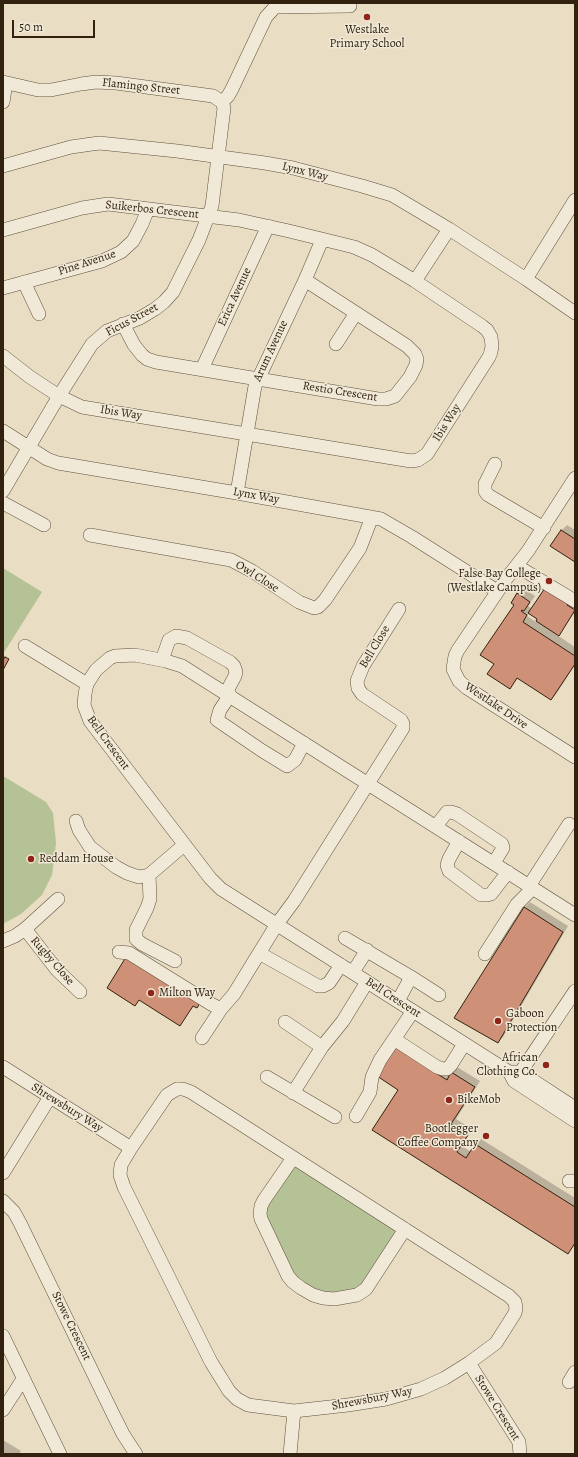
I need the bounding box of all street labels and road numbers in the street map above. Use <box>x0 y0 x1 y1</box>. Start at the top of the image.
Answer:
street label: Flamingo Street <box>101 76 181 98</box>
street label: Lynx Way <box>281 159 329 185</box>
street label: Suikerbos Crescent <box>105 198 199 222</box>
street label: Pine Avenue <box>56 247 118 279</box>
street label: Erica Avenue <box>215 265 255 329</box>
street label: Ficus Street <box>103 300 161 340</box>
street label: Arum Avenue <box>251 318 291 384</box>
street label: Restio Crescent <box>302 379 378 405</box>
street label: Ibis Way <box>430 401 464 445</box>
street label: Ibis Way <box>99 403 143 423</box>
street label: Lynx Way <box>232 485 280 507</box>
street label: Owl Close <box>232 558 282 596</box>
street label: Bell Close <box>357 623 393 671</box>
street label: Westlake Drive <box>462 680 530 732</box>
street label: Bell Crescent <box>84 713 132 773</box>
street label: Rugby Close <box>27 934 77 988</box>
street label: Bell Crescent <box>362 975 424 1021</box>
street label: Shrewsbury Way <box>28 1080 106 1136</box>
street label: Stowe Crescent <box>48 1289 94 1363</box>
street label: Stowe Crescent <box>471 1372 523 1444</box>
street label: Shrewsbury Way <box>330 1384 414 1414</box>

